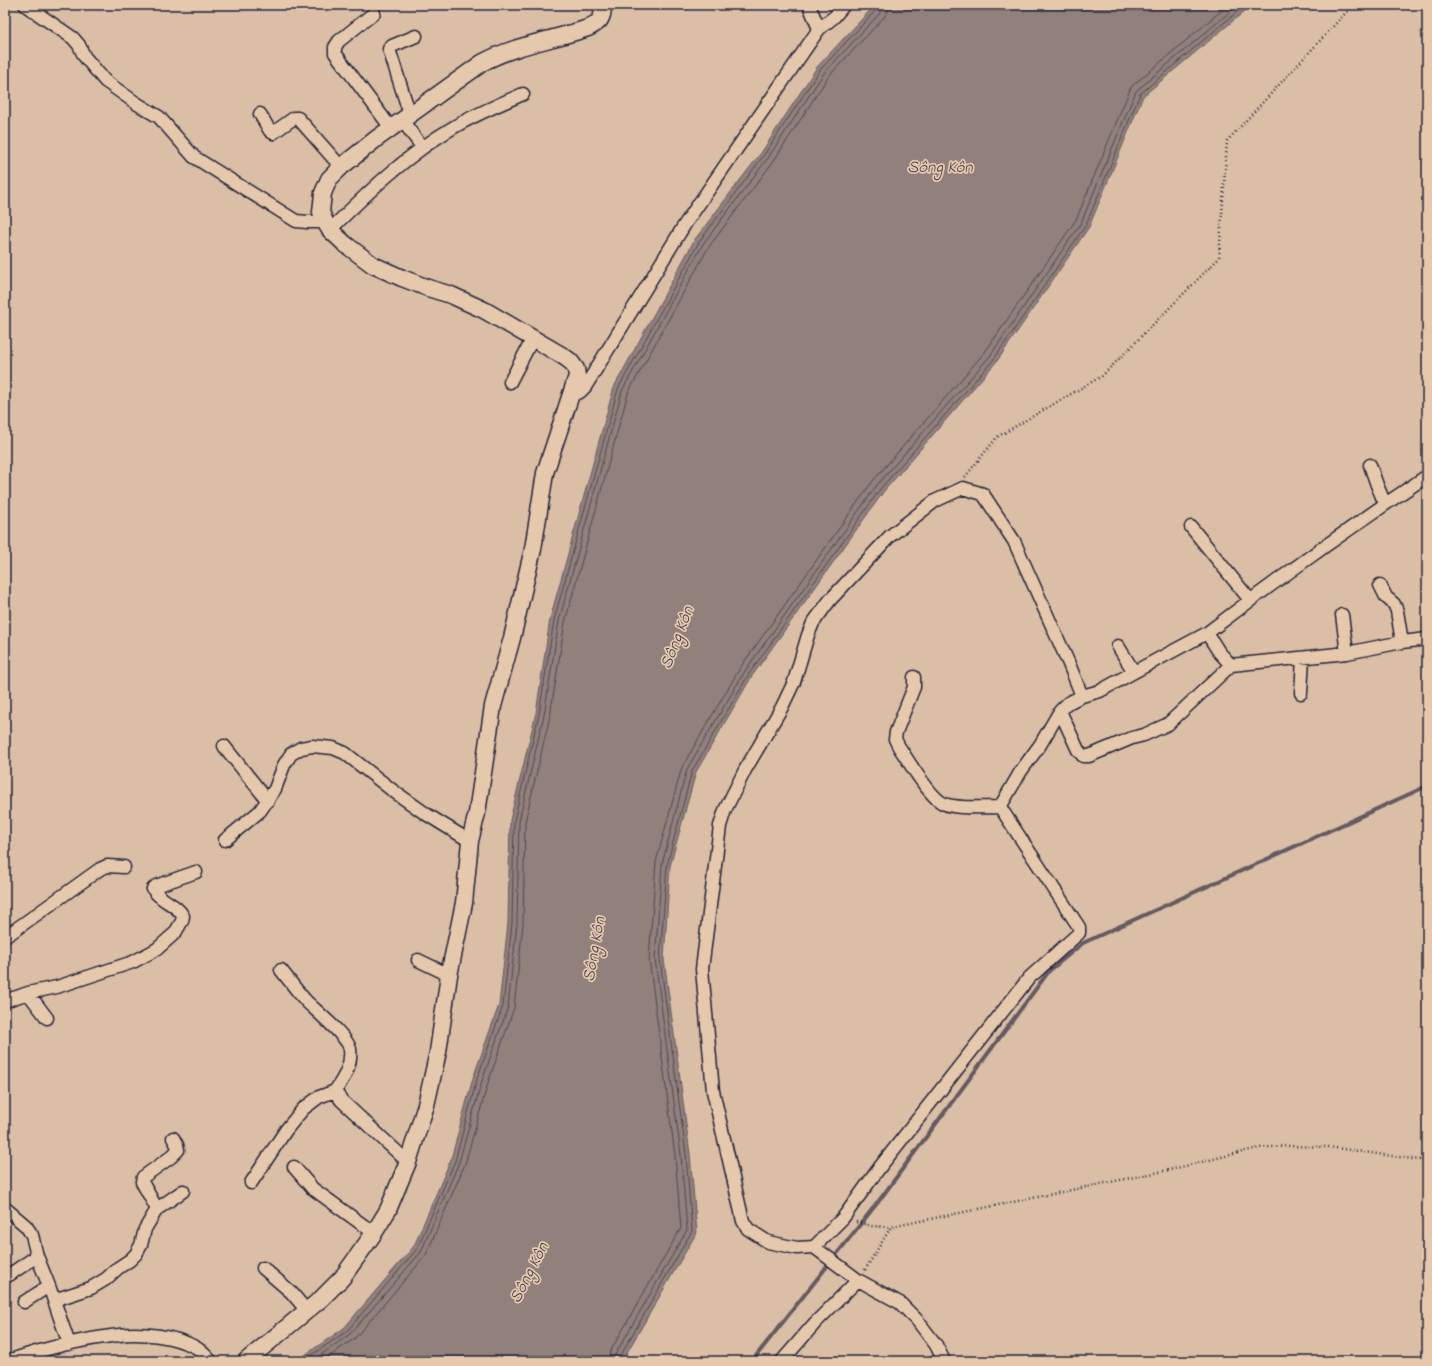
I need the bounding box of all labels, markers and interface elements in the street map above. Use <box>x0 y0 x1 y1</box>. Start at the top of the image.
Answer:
water label: Sông Kôn <box>907 155 973 181</box>
water label: Sông Kôn <box>654 602 702 673</box>
water label: Sông Kôn <box>576 914 614 984</box>
water label: Sông Kôn <box>503 1237 557 1308</box>

